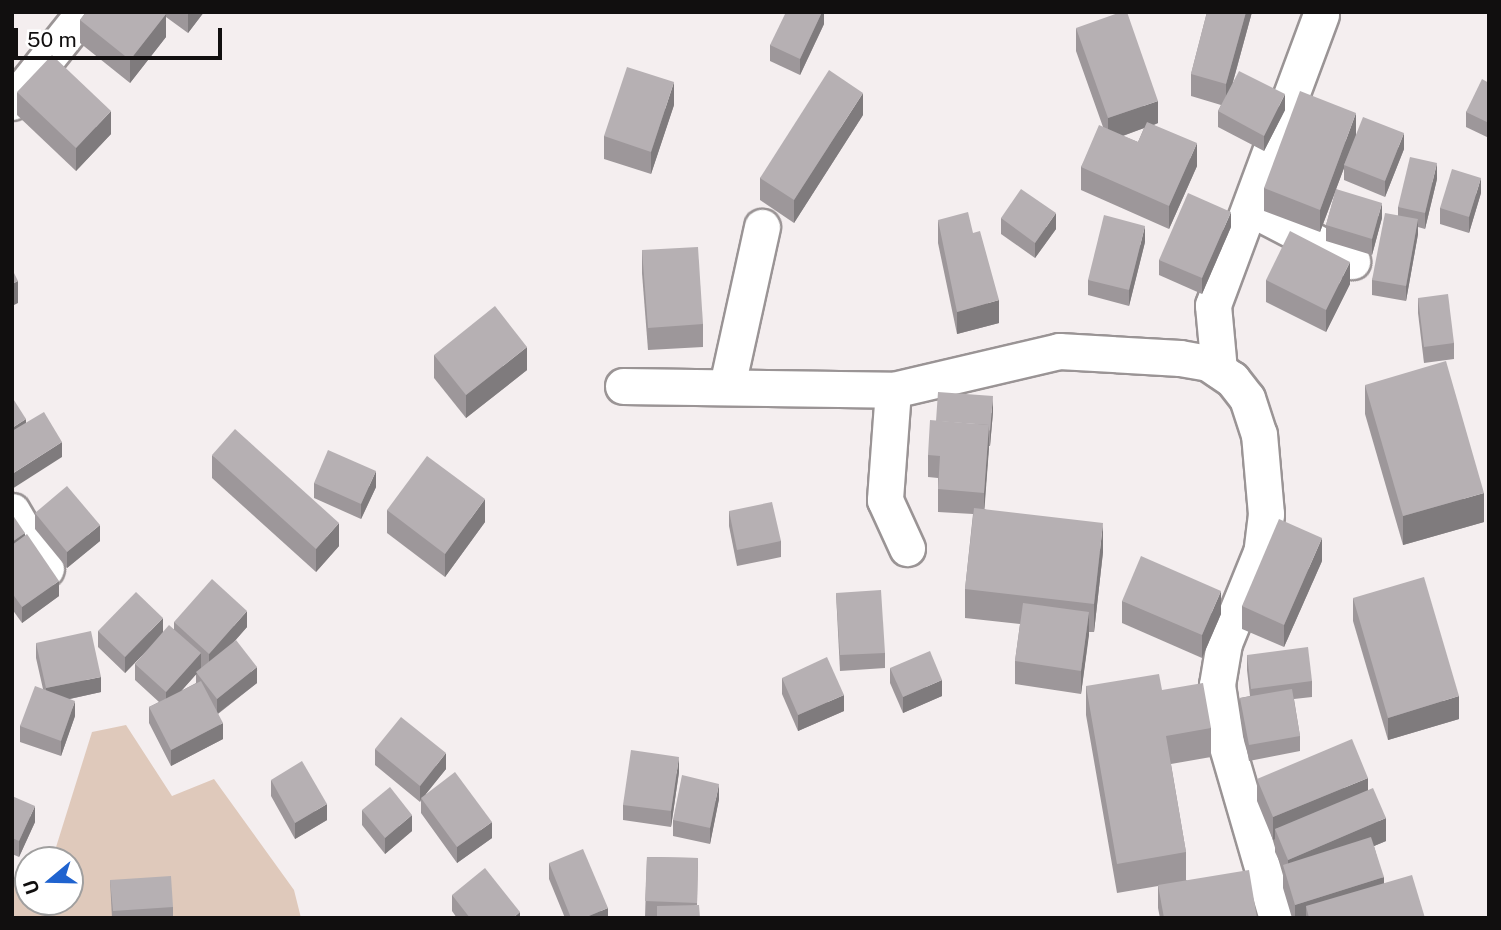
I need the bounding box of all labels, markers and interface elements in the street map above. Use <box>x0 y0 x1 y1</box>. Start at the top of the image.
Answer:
scale bar <box>18 14 226 58</box>
text: 50 m <box>27 27 77 52</box>
north arrow <box>14 846 84 916</box>
text: U <box>18 877 44 897</box>

